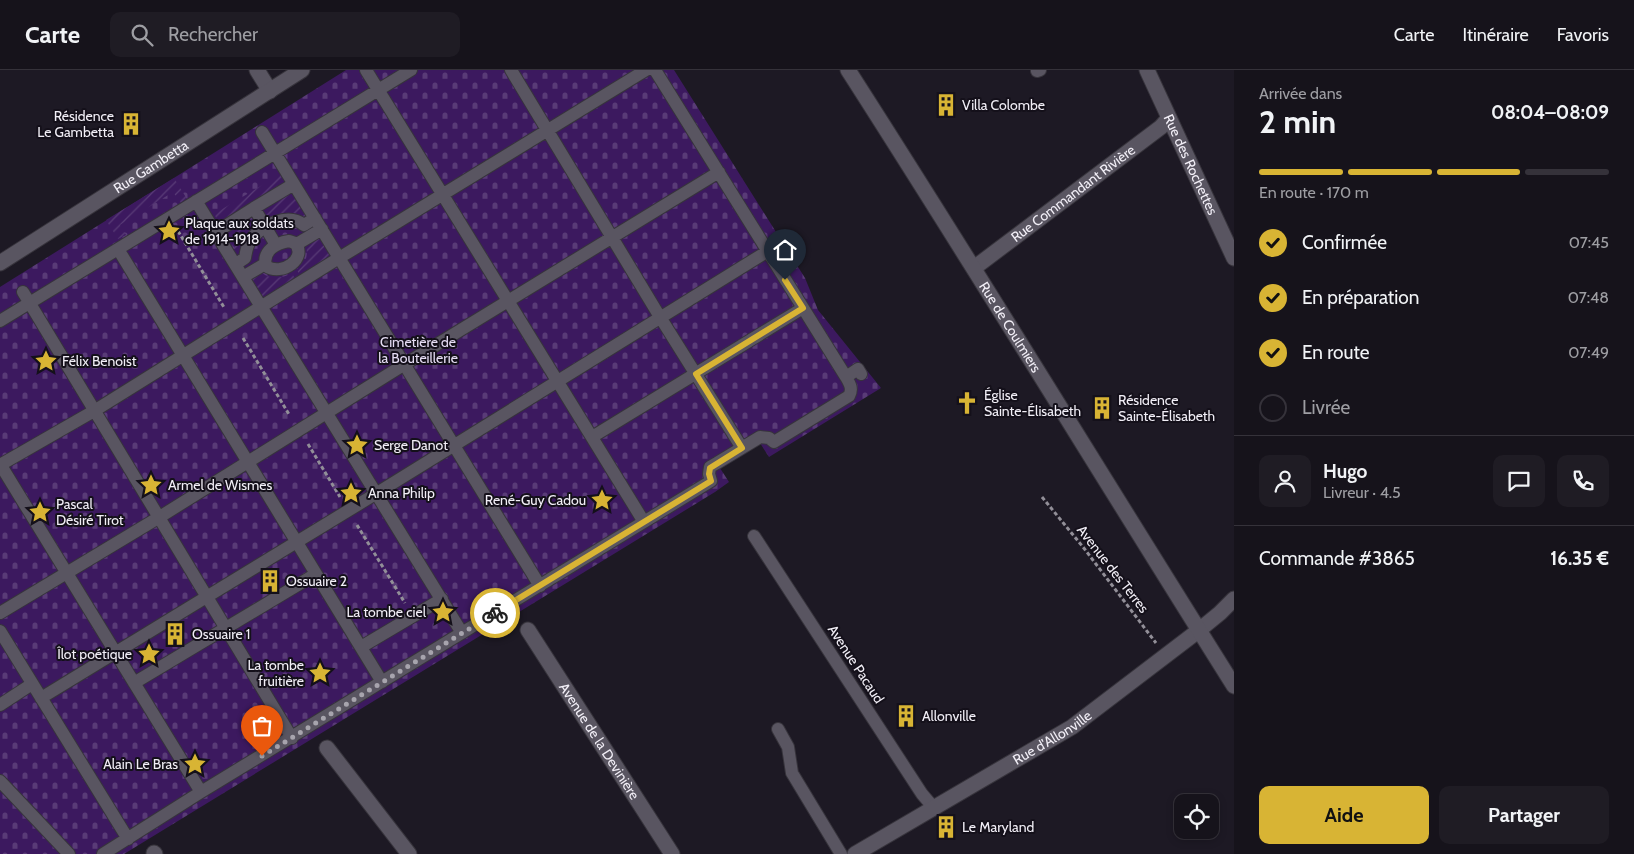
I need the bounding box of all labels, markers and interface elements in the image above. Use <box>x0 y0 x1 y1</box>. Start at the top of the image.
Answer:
search box <box>110 12 460 57</box>
text: Carte <box>25 20 80 49</box>
icon: search <box>128 21 156 49</box>
text: Rechercher <box>168 23 258 46</box>
text: Carte <box>1394 24 1434 46</box>
text: Itinéraire <box>1462 24 1529 46</box>
text: Favoris <box>1557 24 1609 46</box>
text: Arrivée dans <box>1259 84 1342 103</box>
building icon: Villa Colombe <box>933 92 959 118</box>
place label: Villa Colombe <box>962 96 1045 114</box>
text: 08:04–08:09 <box>1491 101 1609 124</box>
text: 2 min <box>1259 102 1336 141</box>
place label: Résidence Le Gambetta <box>37 107 114 141</box>
building icon: Résidence Le Gambetta <box>118 111 144 137</box>
street label: Rue des Rochettes <box>1160 111 1222 218</box>
street label: Rue Gambetta <box>110 136 192 197</box>
street label: Rue Commandant Rivière <box>1007 141 1139 246</box>
text: En route · 170 m <box>1259 183 1369 202</box>
place label: Plaque aux soldats de 1914-1918 <box>185 214 294 248</box>
place icon: Plaque aux soldats de 1914-1918 <box>156 218 182 244</box>
pin <box>764 229 806 280</box>
icon: check <box>1259 229 1287 257</box>
text: Confirmée <box>1302 231 1387 254</box>
text: 07:45 <box>1569 233 1609 252</box>
icon: home <box>771 236 799 264</box>
street label: Rue de Coulmiers <box>975 278 1045 376</box>
icon: check <box>1259 284 1287 312</box>
text: En préparation <box>1302 286 1419 309</box>
text: 07:48 <box>1568 288 1609 307</box>
park label: Cimetière de la Bouteillerie <box>378 333 458 367</box>
icon: check <box>1259 339 1287 367</box>
text: En route <box>1302 341 1369 364</box>
text: 07:49 <box>1568 343 1609 362</box>
place icon: Félix Benoist <box>33 348 59 374</box>
place label: Félix Benoist <box>62 352 137 370</box>
place label: Église Sainte-Élisabeth <box>984 386 1081 420</box>
church icon: Église Sainte-Élisabeth <box>954 390 980 416</box>
place label: Résidence Sainte-Élisabeth <box>1118 391 1215 425</box>
building icon: Résidence Sainte-Élisabeth <box>1089 395 1115 421</box>
text: Livrée <box>1302 396 1350 419</box>
place icon: Serge Danot <box>344 432 370 458</box>
place label: Serge Danot <box>374 436 448 454</box>
button: person <box>1259 455 1311 507</box>
button: chat <box>1493 455 1545 507</box>
button: phone <box>1557 455 1609 507</box>
text: Hugo <box>1323 460 1367 483</box>
place icon: Armel de Wismes <box>138 472 164 498</box>
place label: Armel de Wismes <box>168 476 272 494</box>
place icon: Anna Philip <box>338 480 364 506</box>
text: Livreur · 4.5 <box>1323 483 1401 502</box>
place label: Anna Philip <box>368 484 435 502</box>
place icon: René-Guy Cadou <box>589 487 615 513</box>
place label: René-Guy Cadou <box>485 491 586 509</box>
place label: Pascal Désiré Tirot <box>56 495 124 529</box>
place icon: Pascal Désiré Tirot <box>27 499 53 525</box>
street label: Avenue des Terres <box>1073 521 1153 617</box>
text: Commande #3865 <box>1259 547 1415 570</box>
text: 16.35 € <box>1550 547 1609 570</box>
building icon: Ossuaire 2 <box>257 568 283 594</box>
place label: Ossuaire 2 <box>286 572 347 590</box>
courier <box>470 588 520 638</box>
place icon: La tombe ciel <box>430 599 456 625</box>
icon: bike <box>481 599 509 627</box>
place label: La tombe ciel <box>347 603 427 621</box>
building icon: Ossuaire 1 <box>162 621 188 647</box>
street label: Avenue Pacaud <box>824 621 888 707</box>
place label: Ossuaire 1 <box>192 625 250 643</box>
place icon: Îlot poétique <box>136 641 162 667</box>
place label: Îlot poétique <box>57 645 132 663</box>
place label: La tombe fruitière <box>248 656 304 690</box>
place icon: La tombe fruitière <box>307 660 333 686</box>
street label: Avenue de la Devinière <box>555 679 644 803</box>
building icon: Allonville <box>893 703 919 729</box>
pin <box>241 705 283 756</box>
street label: Rue d'Allonville <box>1009 706 1095 769</box>
place label: Allonville <box>922 707 976 725</box>
icon: bag <box>248 712 276 740</box>
place icon: Alain Le Bras <box>182 751 208 777</box>
place label: Alain Le Bras <box>103 755 178 773</box>
button: Aide <box>1259 786 1429 844</box>
button: Partager <box>1439 786 1609 844</box>
map controls <box>1174 794 1219 839</box>
button: locate <box>1174 794 1219 839</box>
building icon: Le Maryland <box>933 814 959 840</box>
place label: Le Maryland <box>962 818 1034 836</box>

